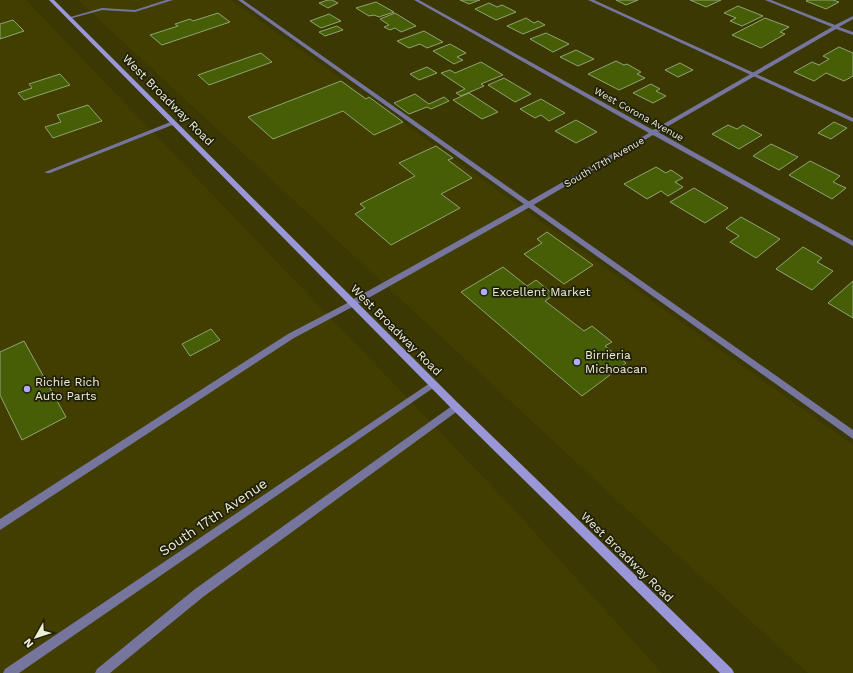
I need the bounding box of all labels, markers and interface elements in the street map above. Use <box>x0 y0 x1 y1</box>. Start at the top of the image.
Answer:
street label: West Broadway Road <box>120 52 216 148</box>
street label: West Corona Avenue <box>592 85 686 143</box>
street label: South 17th Avenue <box>562 135 646 189</box>
street label: West Broadway Road <box>348 282 444 378</box>
place label: Excellent Market <box>492 285 590 299</box>
marker: Excellent Market <box>479 287 489 297</box>
place label: Birrieria Michoacan <box>585 348 648 376</box>
marker: Birrieria Michoacan <box>572 357 582 367</box>
place label: Richie Rich Auto Parts <box>35 375 100 403</box>
marker: Richie Rich Auto Parts <box>22 384 32 394</box>
street label: South 17th Avenue <box>156 475 270 559</box>
street label: West Broadway Road <box>578 509 676 605</box>
north arrow <box>16 617 56 657</box>
text: N <box>21 636 36 650</box>

